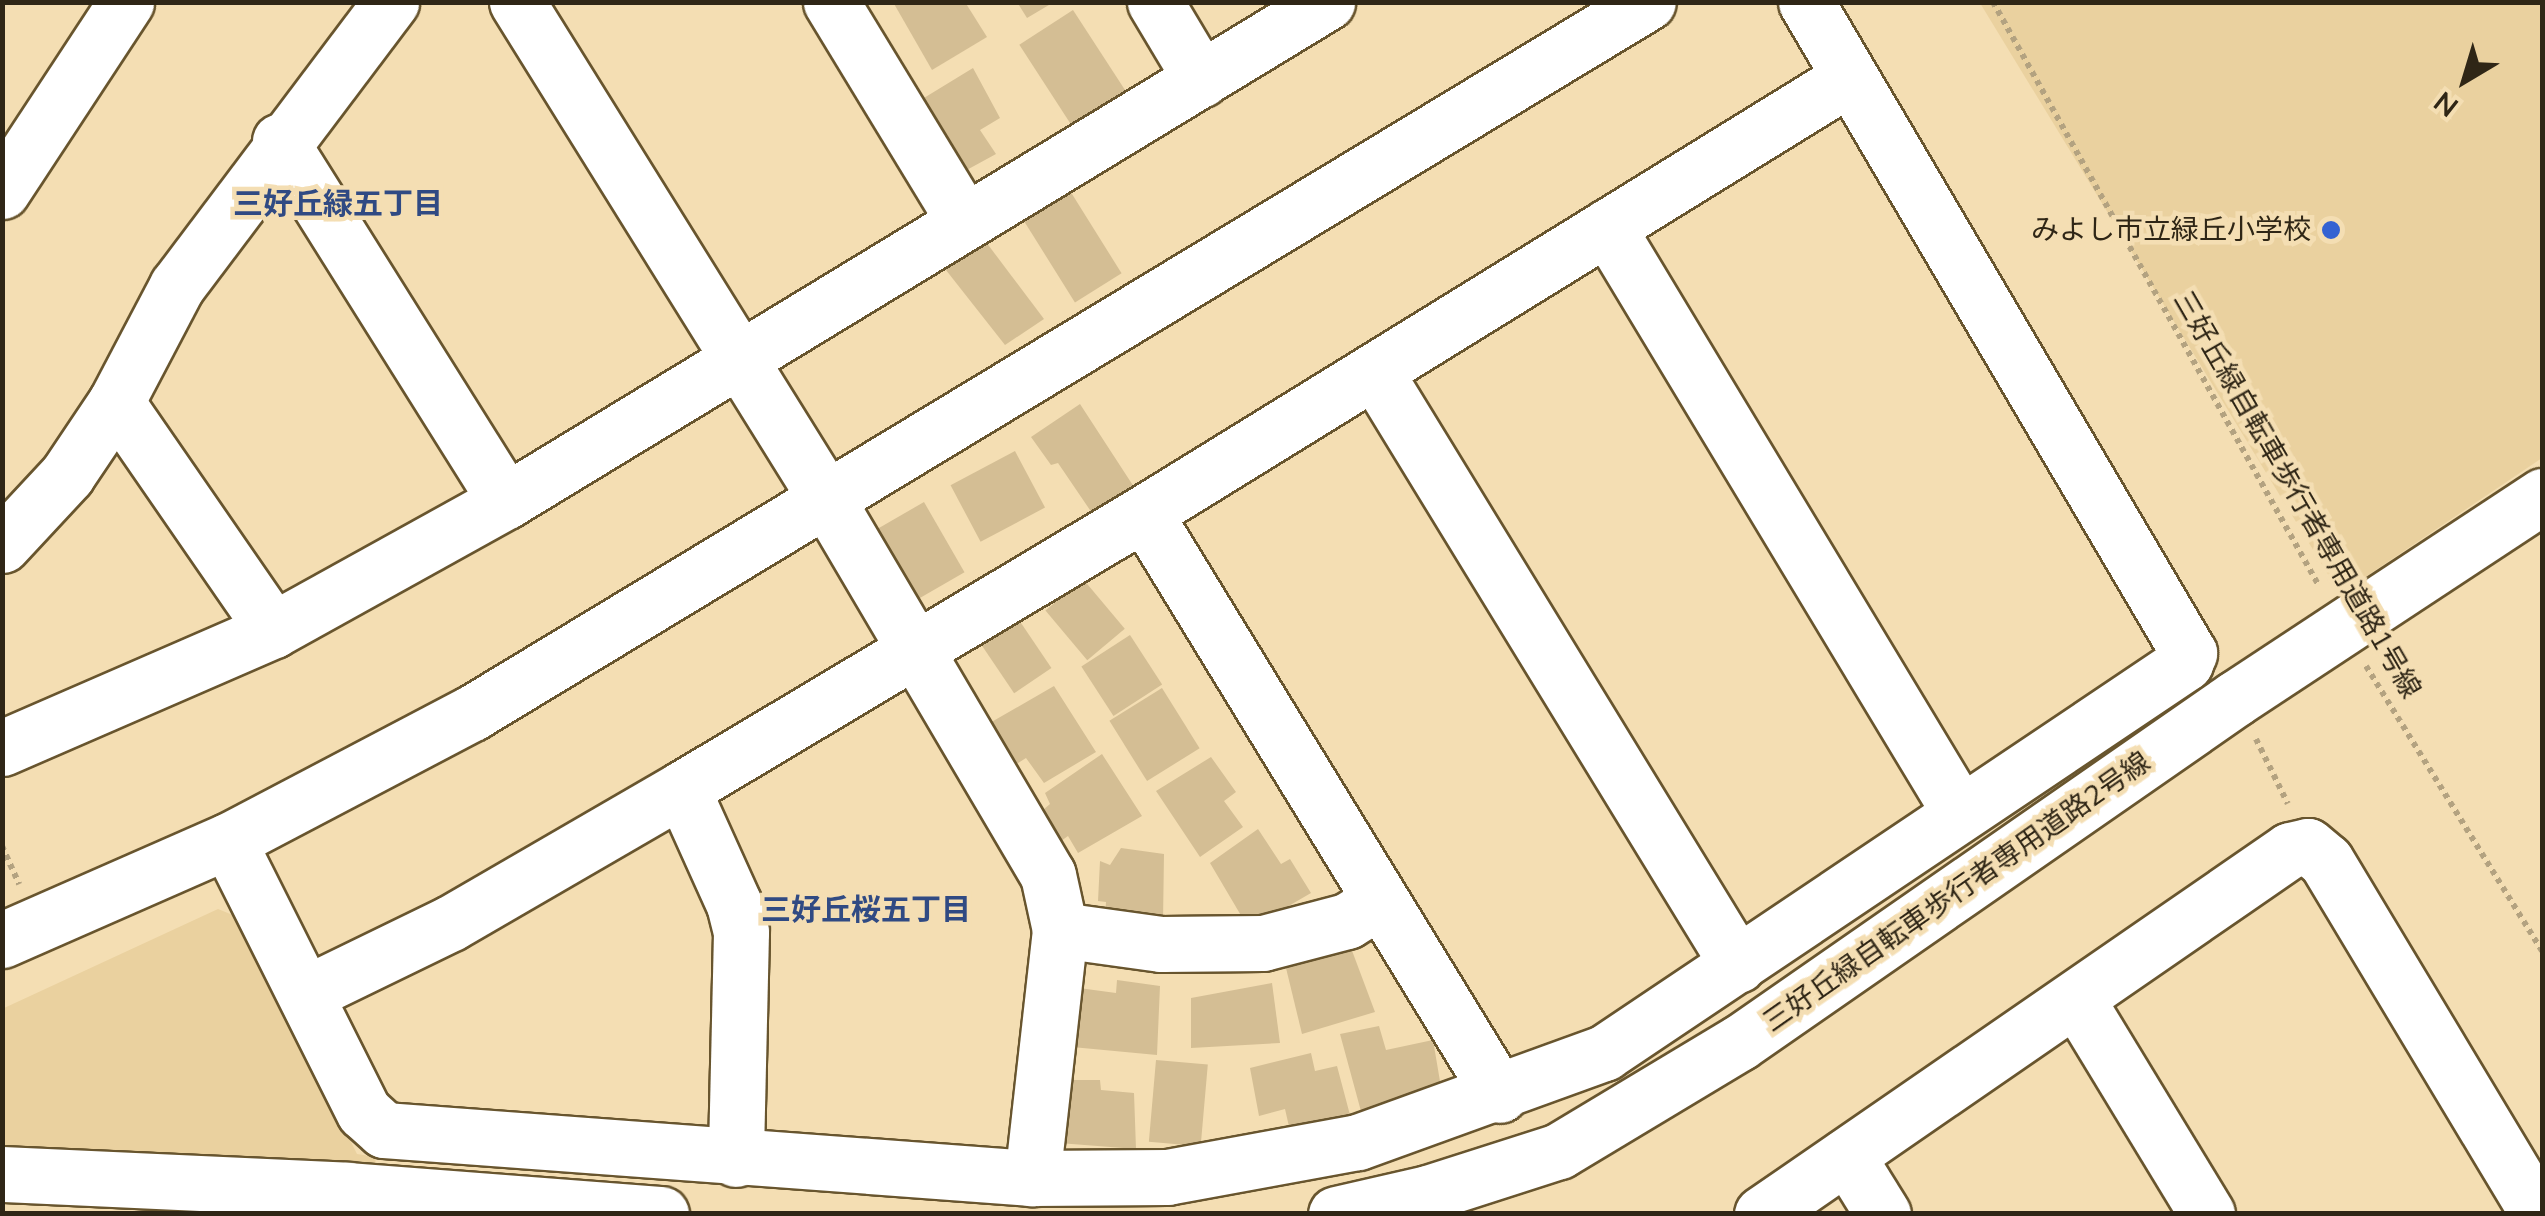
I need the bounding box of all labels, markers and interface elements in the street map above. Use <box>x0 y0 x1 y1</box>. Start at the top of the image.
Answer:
north arrow <box>2415 30 2515 130</box>
text: N <box>2427 82 2466 125</box>
district label: 三好丘緑五丁目 <box>233 187 443 223</box>
place label: みよし市立緑丘小学校 <box>2031 213 2311 247</box>
marker: みよし市立緑丘小学校 <box>2320 219 2342 241</box>
street label: 三好丘緑自転車歩行者専用道路1号線 <box>2166 285 2428 705</box>
street label: 三好丘緑自転車歩行者専用道路2号線 <box>1757 745 2157 1039</box>
district label: 三好丘桜五丁目 <box>761 893 971 929</box>

